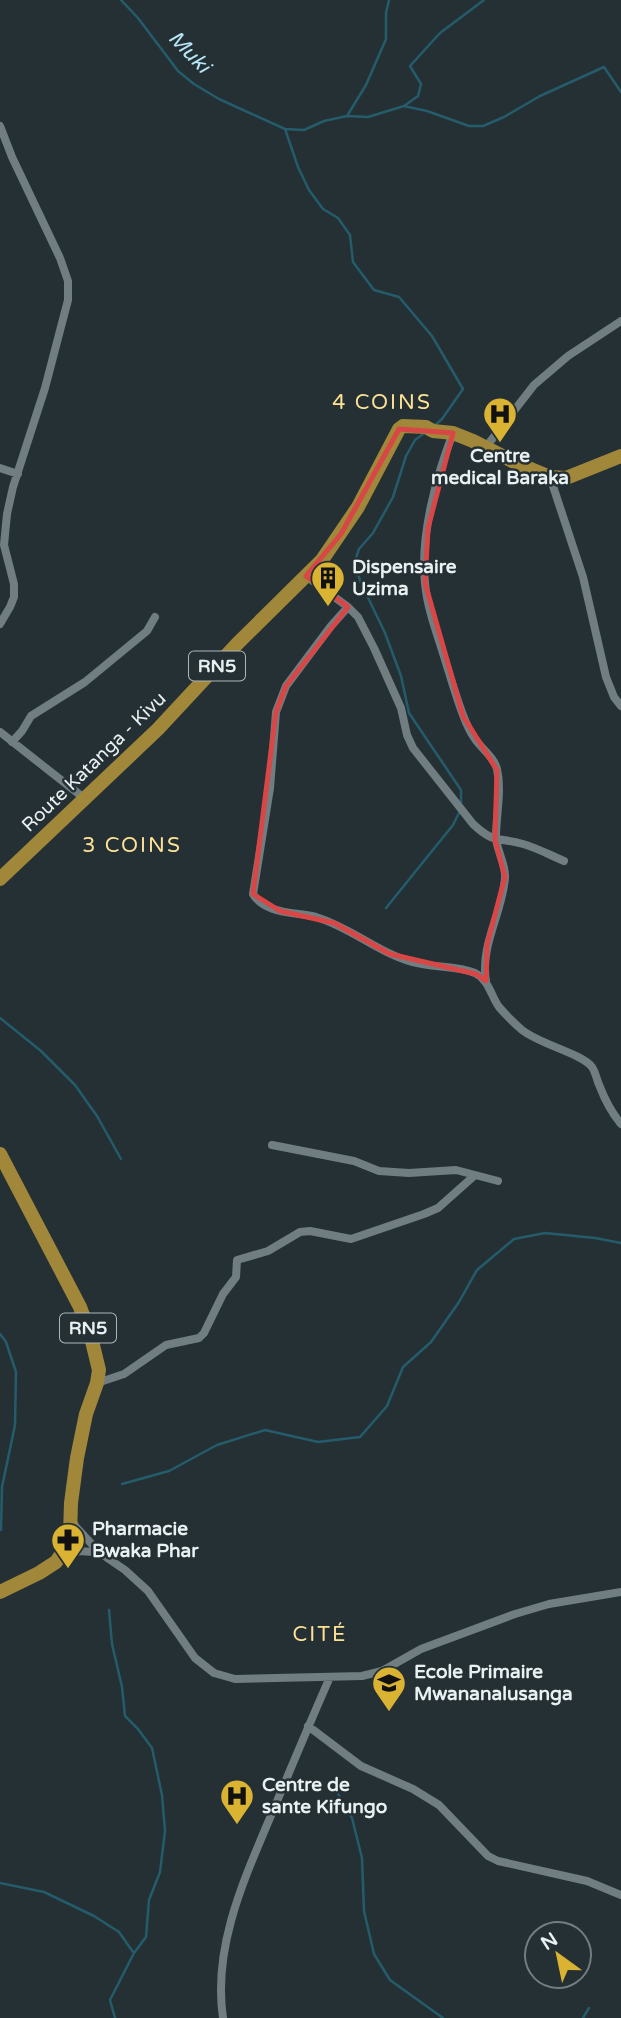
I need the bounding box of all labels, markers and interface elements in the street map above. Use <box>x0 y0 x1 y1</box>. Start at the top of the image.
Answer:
water label: Muki <box>163 26 217 80</box>
district label: 4 COINS <box>332 390 432 415</box>
hospital icon: Centre medical Baraka <box>481 395 519 444</box>
place label: Centre medical Baraka <box>431 445 569 489</box>
place label: Dispensaire Uzima <box>352 556 457 600</box>
building icon: Dispensaire Uzima <box>309 559 347 608</box>
road number: RN5 <box>189 652 245 680</box>
street label: Route Katanga - Kivu <box>17 688 171 836</box>
district label: 3 COINS <box>82 833 182 858</box>
road number: RN5 <box>60 1314 116 1343</box>
place label: Pharmacie Bwaka Phar <box>92 1518 199 1562</box>
pharmacy icon: Pharmacie Bwaka Phar <box>49 1521 87 1570</box>
district label: CITÉ <box>293 1622 347 1647</box>
place label: Ecole Primaire Mwananalusanga <box>414 1661 573 1706</box>
school or university icon: Ecole Primaire Mwananalusanga <box>370 1664 408 1713</box>
place label: Centre de sante Kifungo <box>262 1774 387 1819</box>
hospital icon: Centre de sante Kifungo <box>218 1777 256 1826</box>
north arrow <box>523 1920 593 1990</box>
text: N <box>537 1928 562 1955</box>

